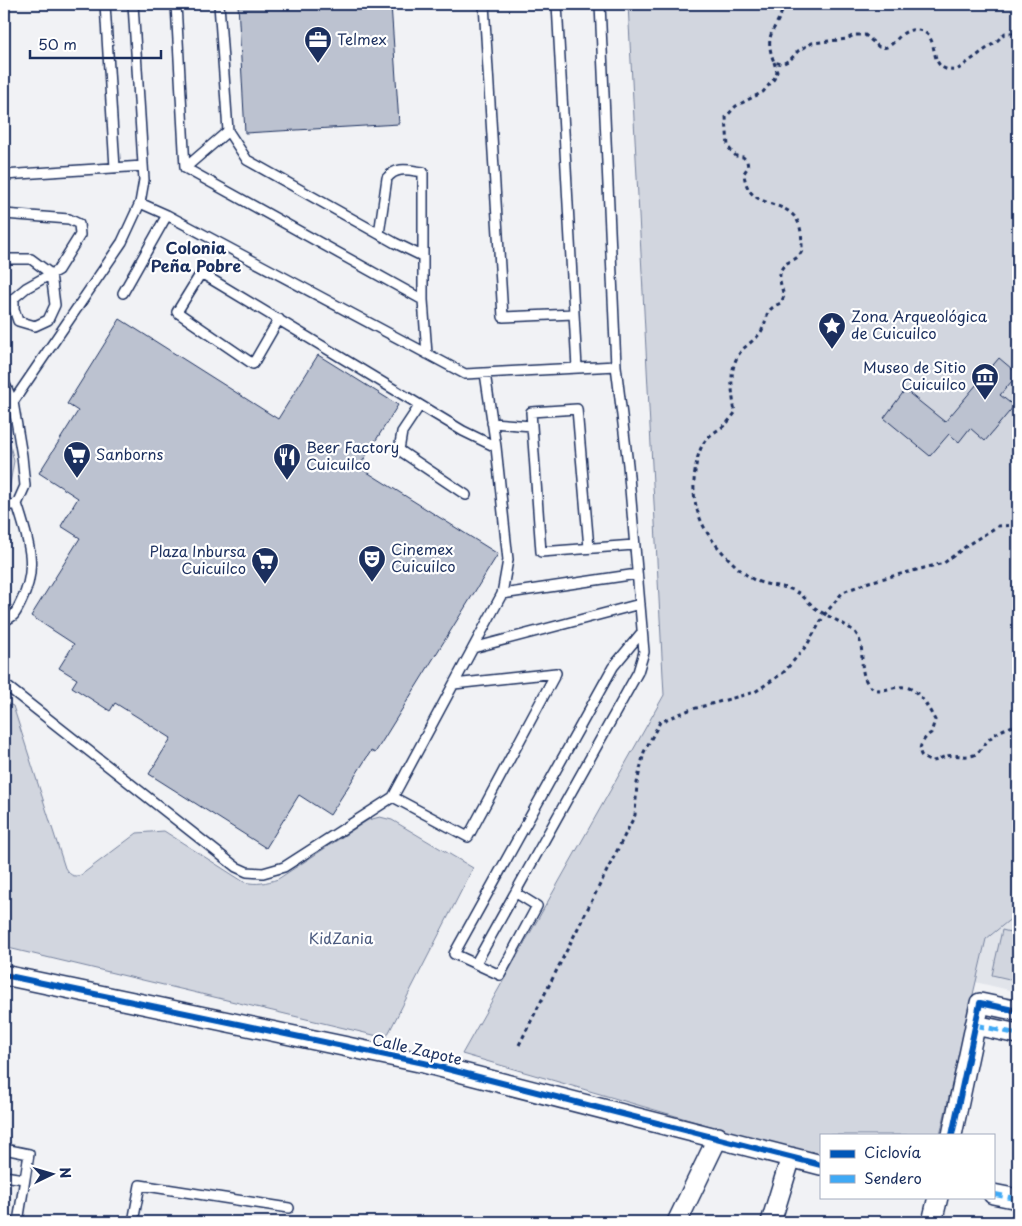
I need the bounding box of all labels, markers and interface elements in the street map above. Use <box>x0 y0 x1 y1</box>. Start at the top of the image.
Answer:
office icon: Telmex <box>303 25 333 64</box>
place label: Telmex <box>337 27 387 50</box>
scale bar <box>30 28 161 60</box>
text: 50 m <box>38 32 77 55</box>
district label: Colonia Peña Pobre <box>151 235 242 277</box>
place label: Zona Arqueológica de Cuicuilco <box>851 304 988 344</box>
place icon: Zona Arqueológica de Cuicuilco <box>817 311 847 350</box>
place label: Museo de Sitio Cuicuilco <box>863 355 966 395</box>
museum icon: Museo de Sitio Cuicuilco <box>970 362 1000 401</box>
place label: Beer Factory Cuicuilco <box>306 435 399 475</box>
supermarket icon: Sanborns <box>62 440 92 479</box>
place label: Sanborns <box>96 442 164 465</box>
restaurant icon: Beer Factory Cuicuilco <box>272 442 302 481</box>
place label: Cinemex Cuicuilco <box>391 537 456 577</box>
place label: Plaza Inbursa Cuicuilco <box>149 539 247 579</box>
theatre icon: Cinemex Cuicuilco <box>357 544 387 583</box>
supermarket icon: Plaza Inbursa Cuicuilco <box>250 546 280 585</box>
park label: KidZania <box>309 926 374 949</box>
street label: Calle Zapote <box>370 1027 465 1070</box>
legend <box>820 1134 994 1198</box>
text: Ciclovía <box>864 1140 922 1163</box>
north arrow <box>28 1148 78 1198</box>
text: N <box>55 1166 76 1179</box>
text: Sendero <box>864 1166 922 1189</box>

